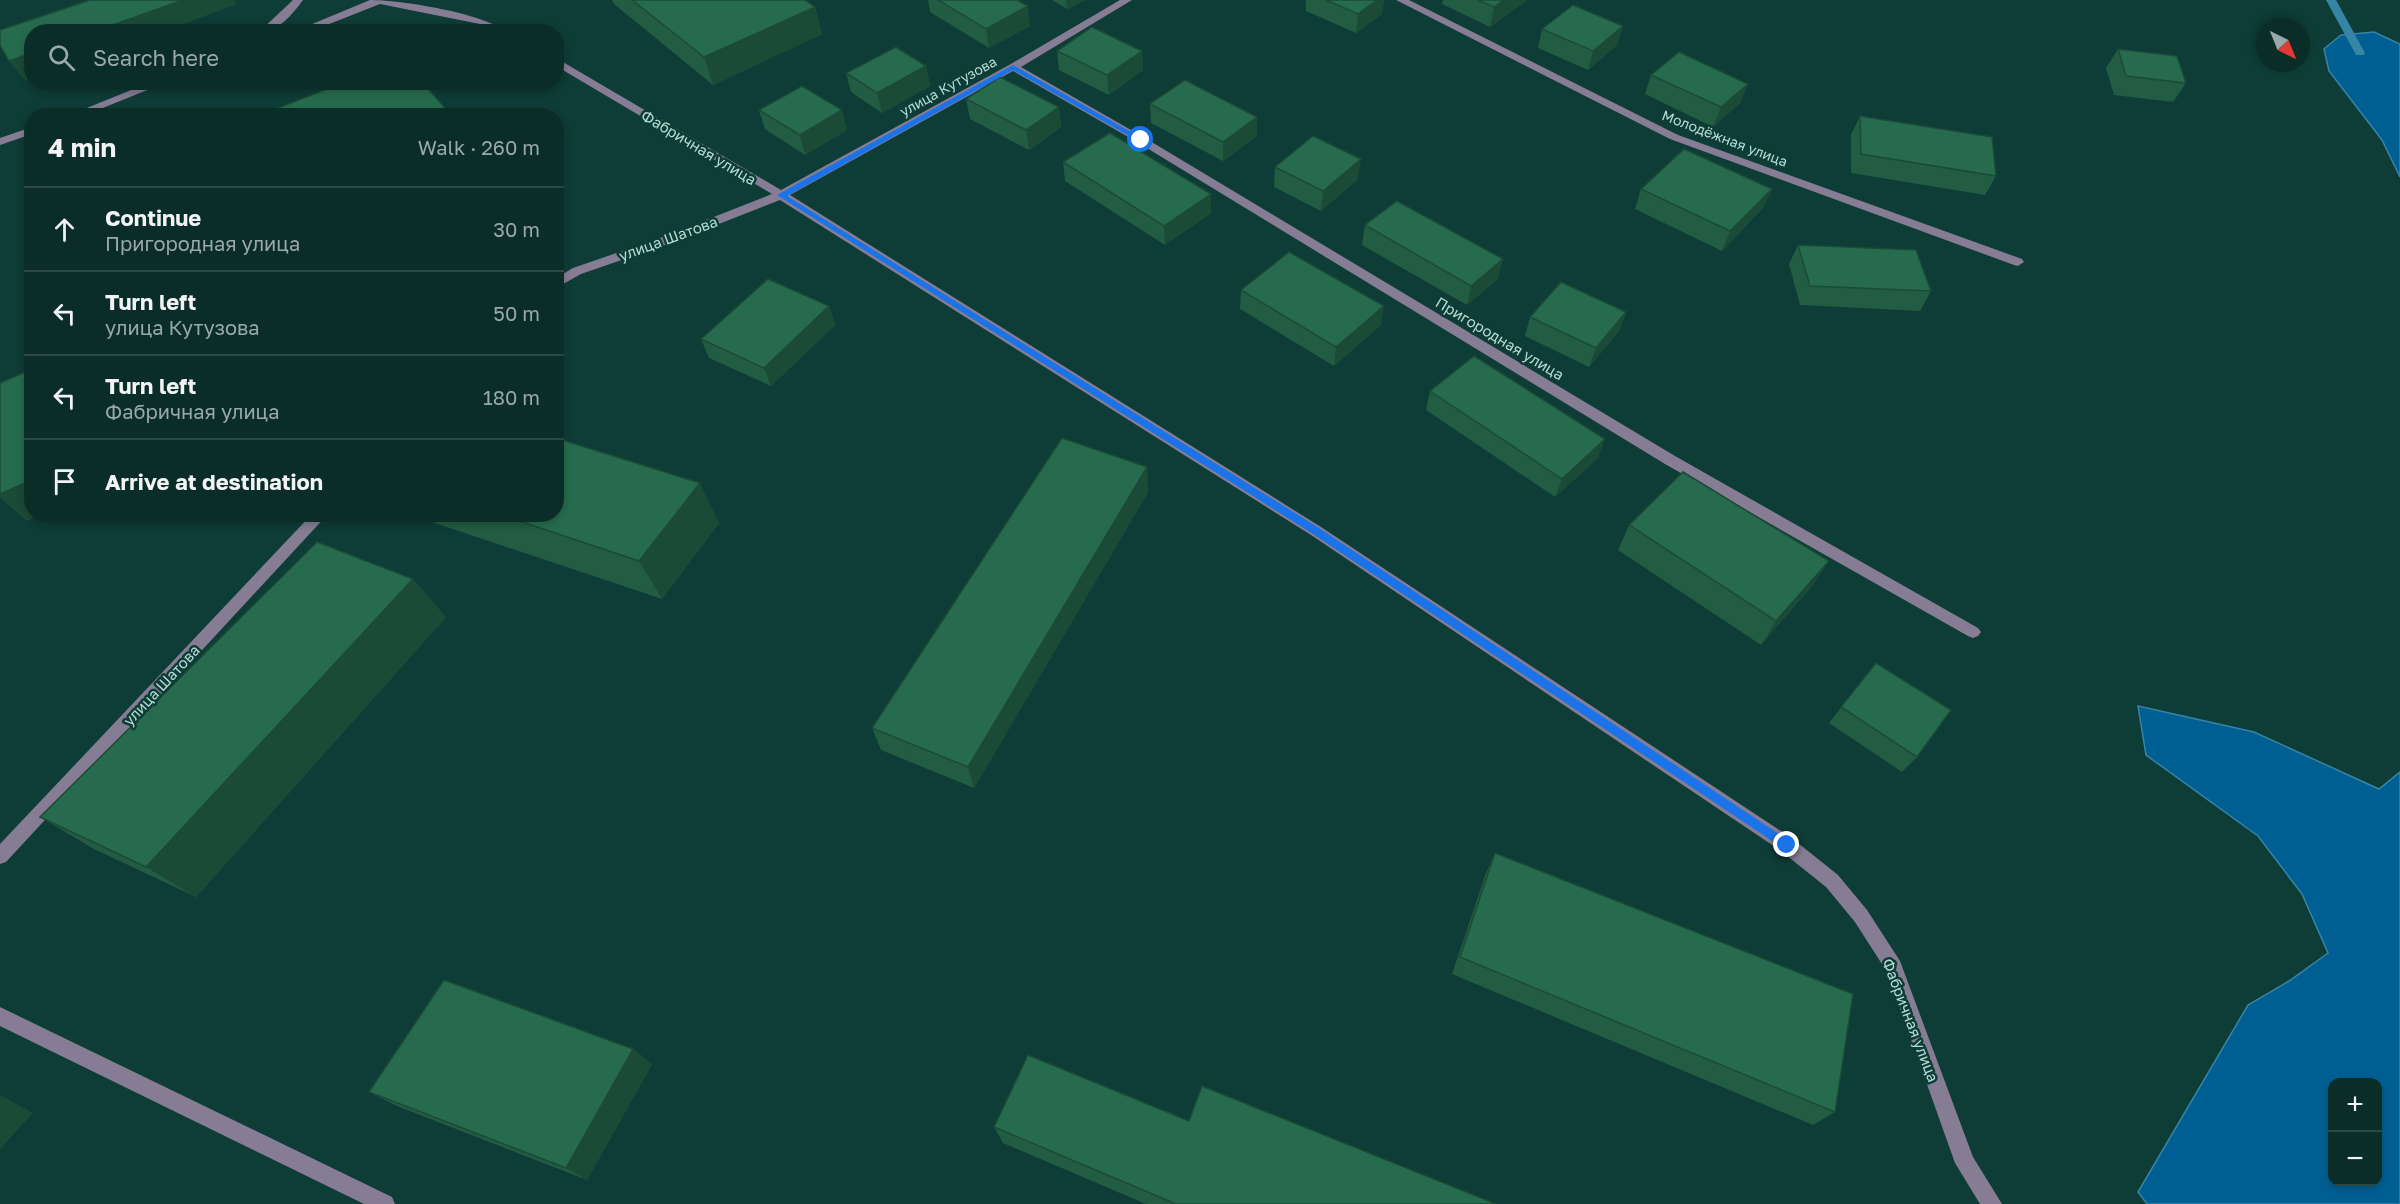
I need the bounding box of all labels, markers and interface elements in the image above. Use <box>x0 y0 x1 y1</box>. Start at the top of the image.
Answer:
north arrow <box>2256 18 2310 72</box>
search box <box>24 24 564 90</box>
icon: search <box>45 41 78 74</box>
text: Search here <box>93 44 219 71</box>
street label: улица Кутузова <box>897 52 999 120</box>
street label: Фабричная улица <box>638 106 760 188</box>
street label: Молодёжная улица <box>1660 106 1790 170</box>
route start <box>1127 126 1153 152</box>
text: 4 min <box>48 132 116 163</box>
text: Walk · 260 m <box>418 135 540 159</box>
text: Continue <box>105 204 201 231</box>
street label: улица Шатова <box>616 212 720 264</box>
icon: ahead <box>48 213 81 246</box>
text: 30 m <box>493 217 540 241</box>
text: Пригородная улица <box>105 231 300 255</box>
text: Turn left <box>105 288 196 315</box>
street label: Пригородная улица <box>1433 293 1567 383</box>
icon: left <box>48 297 81 330</box>
text: 50 m <box>493 301 540 325</box>
text: улица Кутузова <box>105 315 260 339</box>
text: Turn left <box>105 372 196 399</box>
icon: left <box>48 381 81 414</box>
text: 180 m <box>483 385 540 409</box>
text: Фабричная улица <box>105 399 280 423</box>
icon: arrive <box>48 465 81 498</box>
text: Arrive at destination <box>105 468 323 495</box>
street label: улица Шатова <box>119 641 203 729</box>
route end <box>1773 831 1799 857</box>
street label: Фабричная улица <box>1879 956 1943 1084</box>
map controls <box>2328 1078 2382 1186</box>
button: + <box>2328 1078 2382 1132</box>
button: − <box>2328 1132 2382 1186</box>

